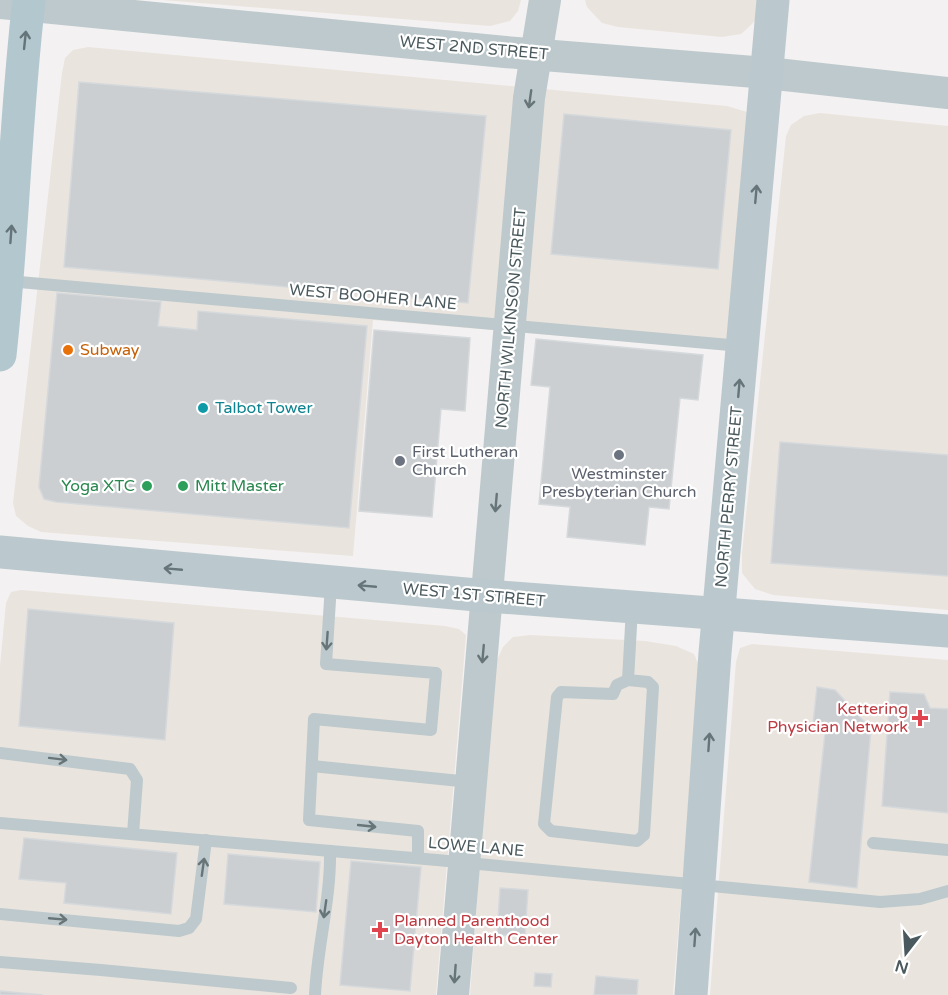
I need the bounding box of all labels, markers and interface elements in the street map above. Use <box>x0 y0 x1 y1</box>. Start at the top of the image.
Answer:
one-way arrow <box>19 30 30 50</box>
street label: WEST 2ND STREET <box>399 32 549 64</box>
one-way arrow <box>524 89 535 109</box>
one-way arrow <box>751 184 762 204</box>
street label: NORTH WILKINSON STREET <box>491 206 531 429</box>
one-way arrow <box>6 225 17 245</box>
street label: WEST BOOHER LANE <box>288 280 458 314</box>
place label: Subway <box>80 340 140 360</box>
marker: Subway <box>61 343 75 357</box>
one-way arrow <box>734 378 745 398</box>
place label: Talbot Tower <box>215 398 313 418</box>
marker: Talbot Tower <box>196 401 210 415</box>
street label: NORTH PERRY STREET <box>711 405 747 588</box>
place label: First Lutheran Church <box>412 442 518 480</box>
marker: Westminster Presbyterian Church <box>612 448 626 462</box>
marker: First Lutheran Church <box>393 454 407 468</box>
place label: Westminster Presbyterian Church <box>542 464 696 502</box>
place label: Yoga XTC <box>61 476 135 496</box>
place label: Mitt Master <box>195 476 285 496</box>
marker: Yoga XTC <box>140 479 154 493</box>
marker: Mitt Master <box>176 479 190 493</box>
one-way arrow <box>490 492 501 512</box>
one-way arrow <box>164 563 184 574</box>
street label: WEST 1ST STREET <box>402 579 547 611</box>
one-way arrow <box>358 580 378 591</box>
one-way arrow <box>321 631 332 651</box>
one-way arrow <box>477 644 488 664</box>
place label: Kettering Physician Network <box>767 699 908 737</box>
marker: Kettering Physician Network <box>913 711 927 725</box>
one-way arrow <box>704 733 715 753</box>
one-way arrow <box>48 754 68 765</box>
one-way arrow <box>357 821 376 832</box>
street label: LOWE LANE <box>427 833 525 861</box>
one-way arrow <box>197 858 208 878</box>
one-way arrow <box>319 898 330 918</box>
place label: Planned Parenthood Dayton Health Center <box>394 911 559 949</box>
one-way arrow <box>48 914 68 925</box>
marker: Planned Parenthood Dayton Health Center <box>371 921 389 939</box>
north arrow <box>876 923 936 983</box>
one-way arrow <box>690 927 701 947</box>
text: N <box>893 955 911 978</box>
one-way arrow <box>449 964 460 984</box>

